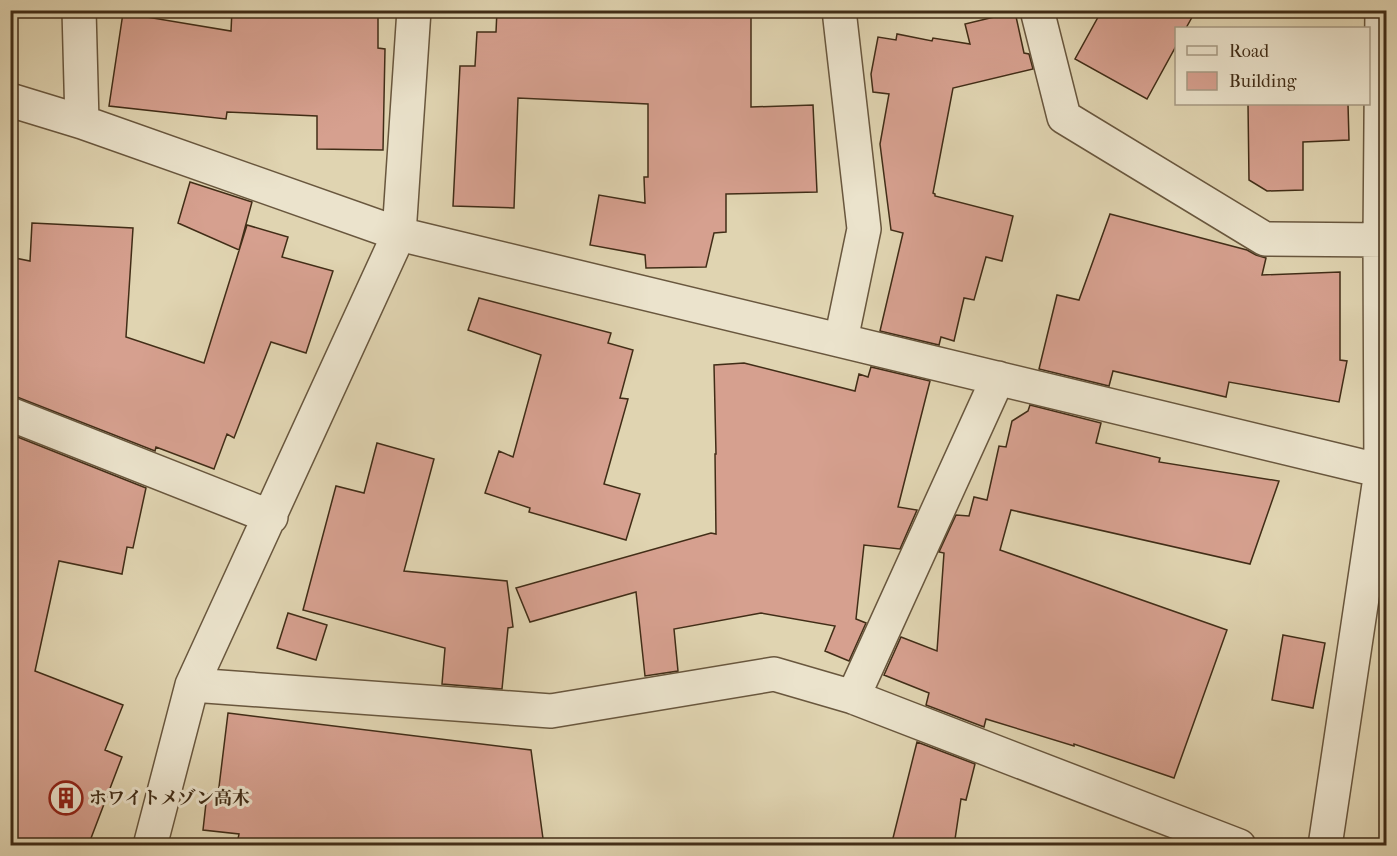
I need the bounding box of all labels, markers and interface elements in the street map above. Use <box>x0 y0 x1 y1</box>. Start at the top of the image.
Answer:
legend <box>1175 27 1370 105</box>
text: Road <box>1229 41 1269 62</box>
text: Building <box>1229 71 1297 92</box>
building icon: ホワイトメゾン高木 <box>48 780 84 816</box>
place label: ホワイトメゾン高木 <box>89 788 250 809</box>

